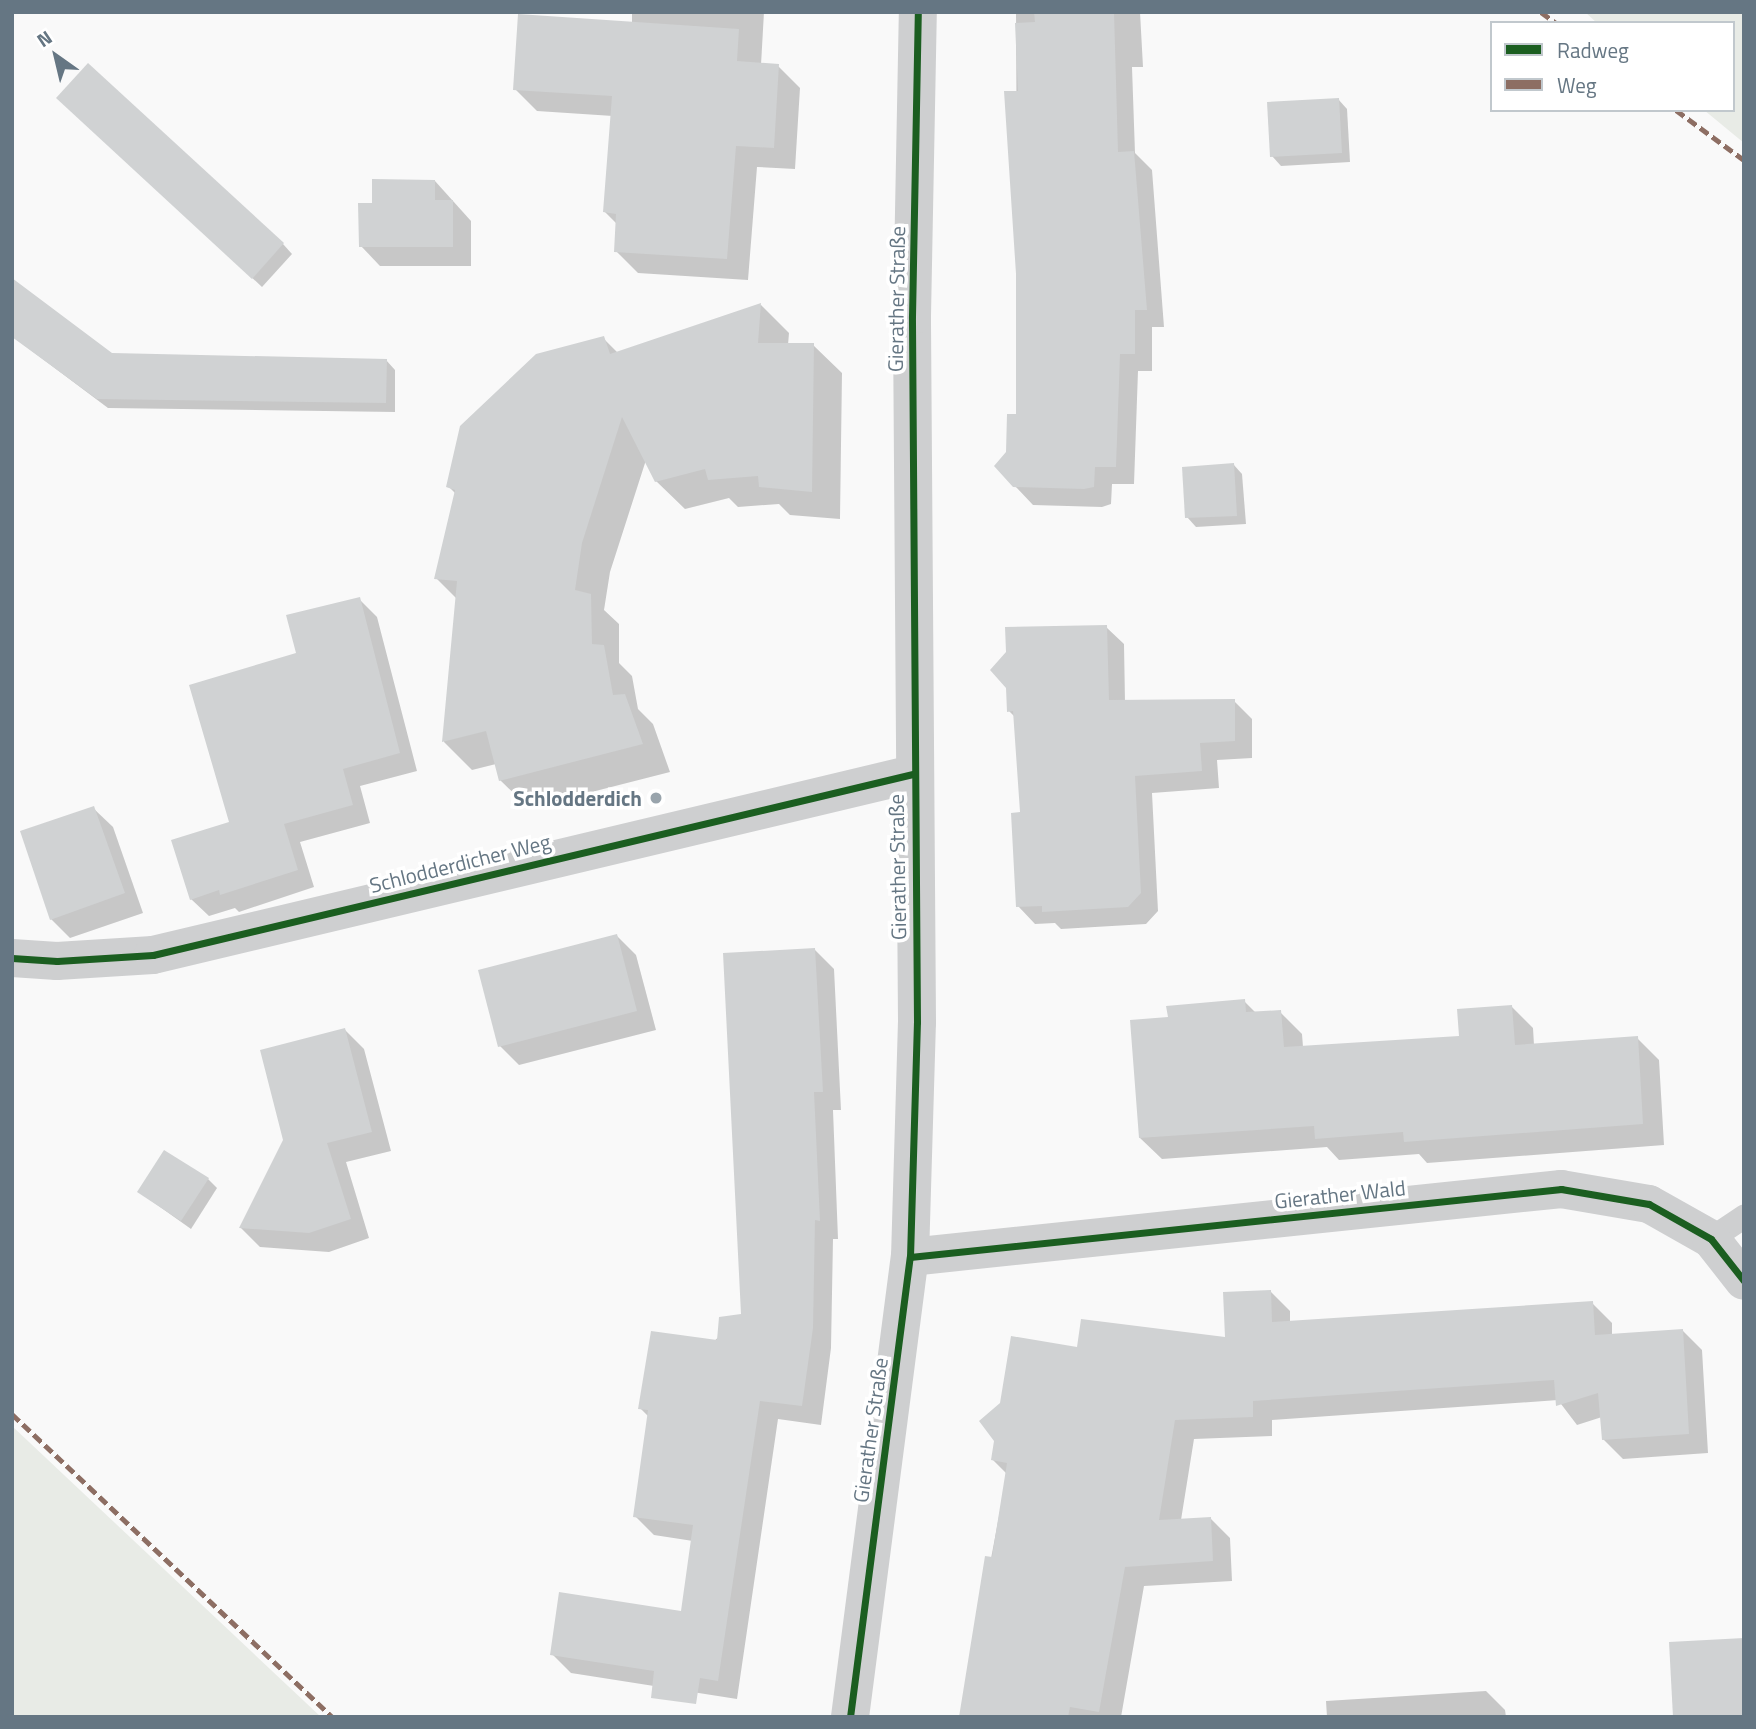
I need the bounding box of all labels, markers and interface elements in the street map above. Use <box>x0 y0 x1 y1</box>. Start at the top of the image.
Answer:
north arrow <box>21 21 91 91</box>
legend <box>1490 21 1735 112</box>
text: N <box>30 22 58 54</box>
text: Radweg <box>1557 34 1629 66</box>
text: Weg <box>1557 69 1597 101</box>
street label: Gierather Straße <box>882 226 910 372</box>
place label: Schlodderdich <box>513 785 642 811</box>
marker: Schlodderdich <box>648 790 664 806</box>
street label: Gierather Straße <box>883 794 911 940</box>
street label: Schlodderdicher Weg <box>367 828 553 898</box>
street label: Gierather Wald <box>1273 1175 1407 1213</box>
street label: Gierather Straße <box>847 1356 893 1504</box>

